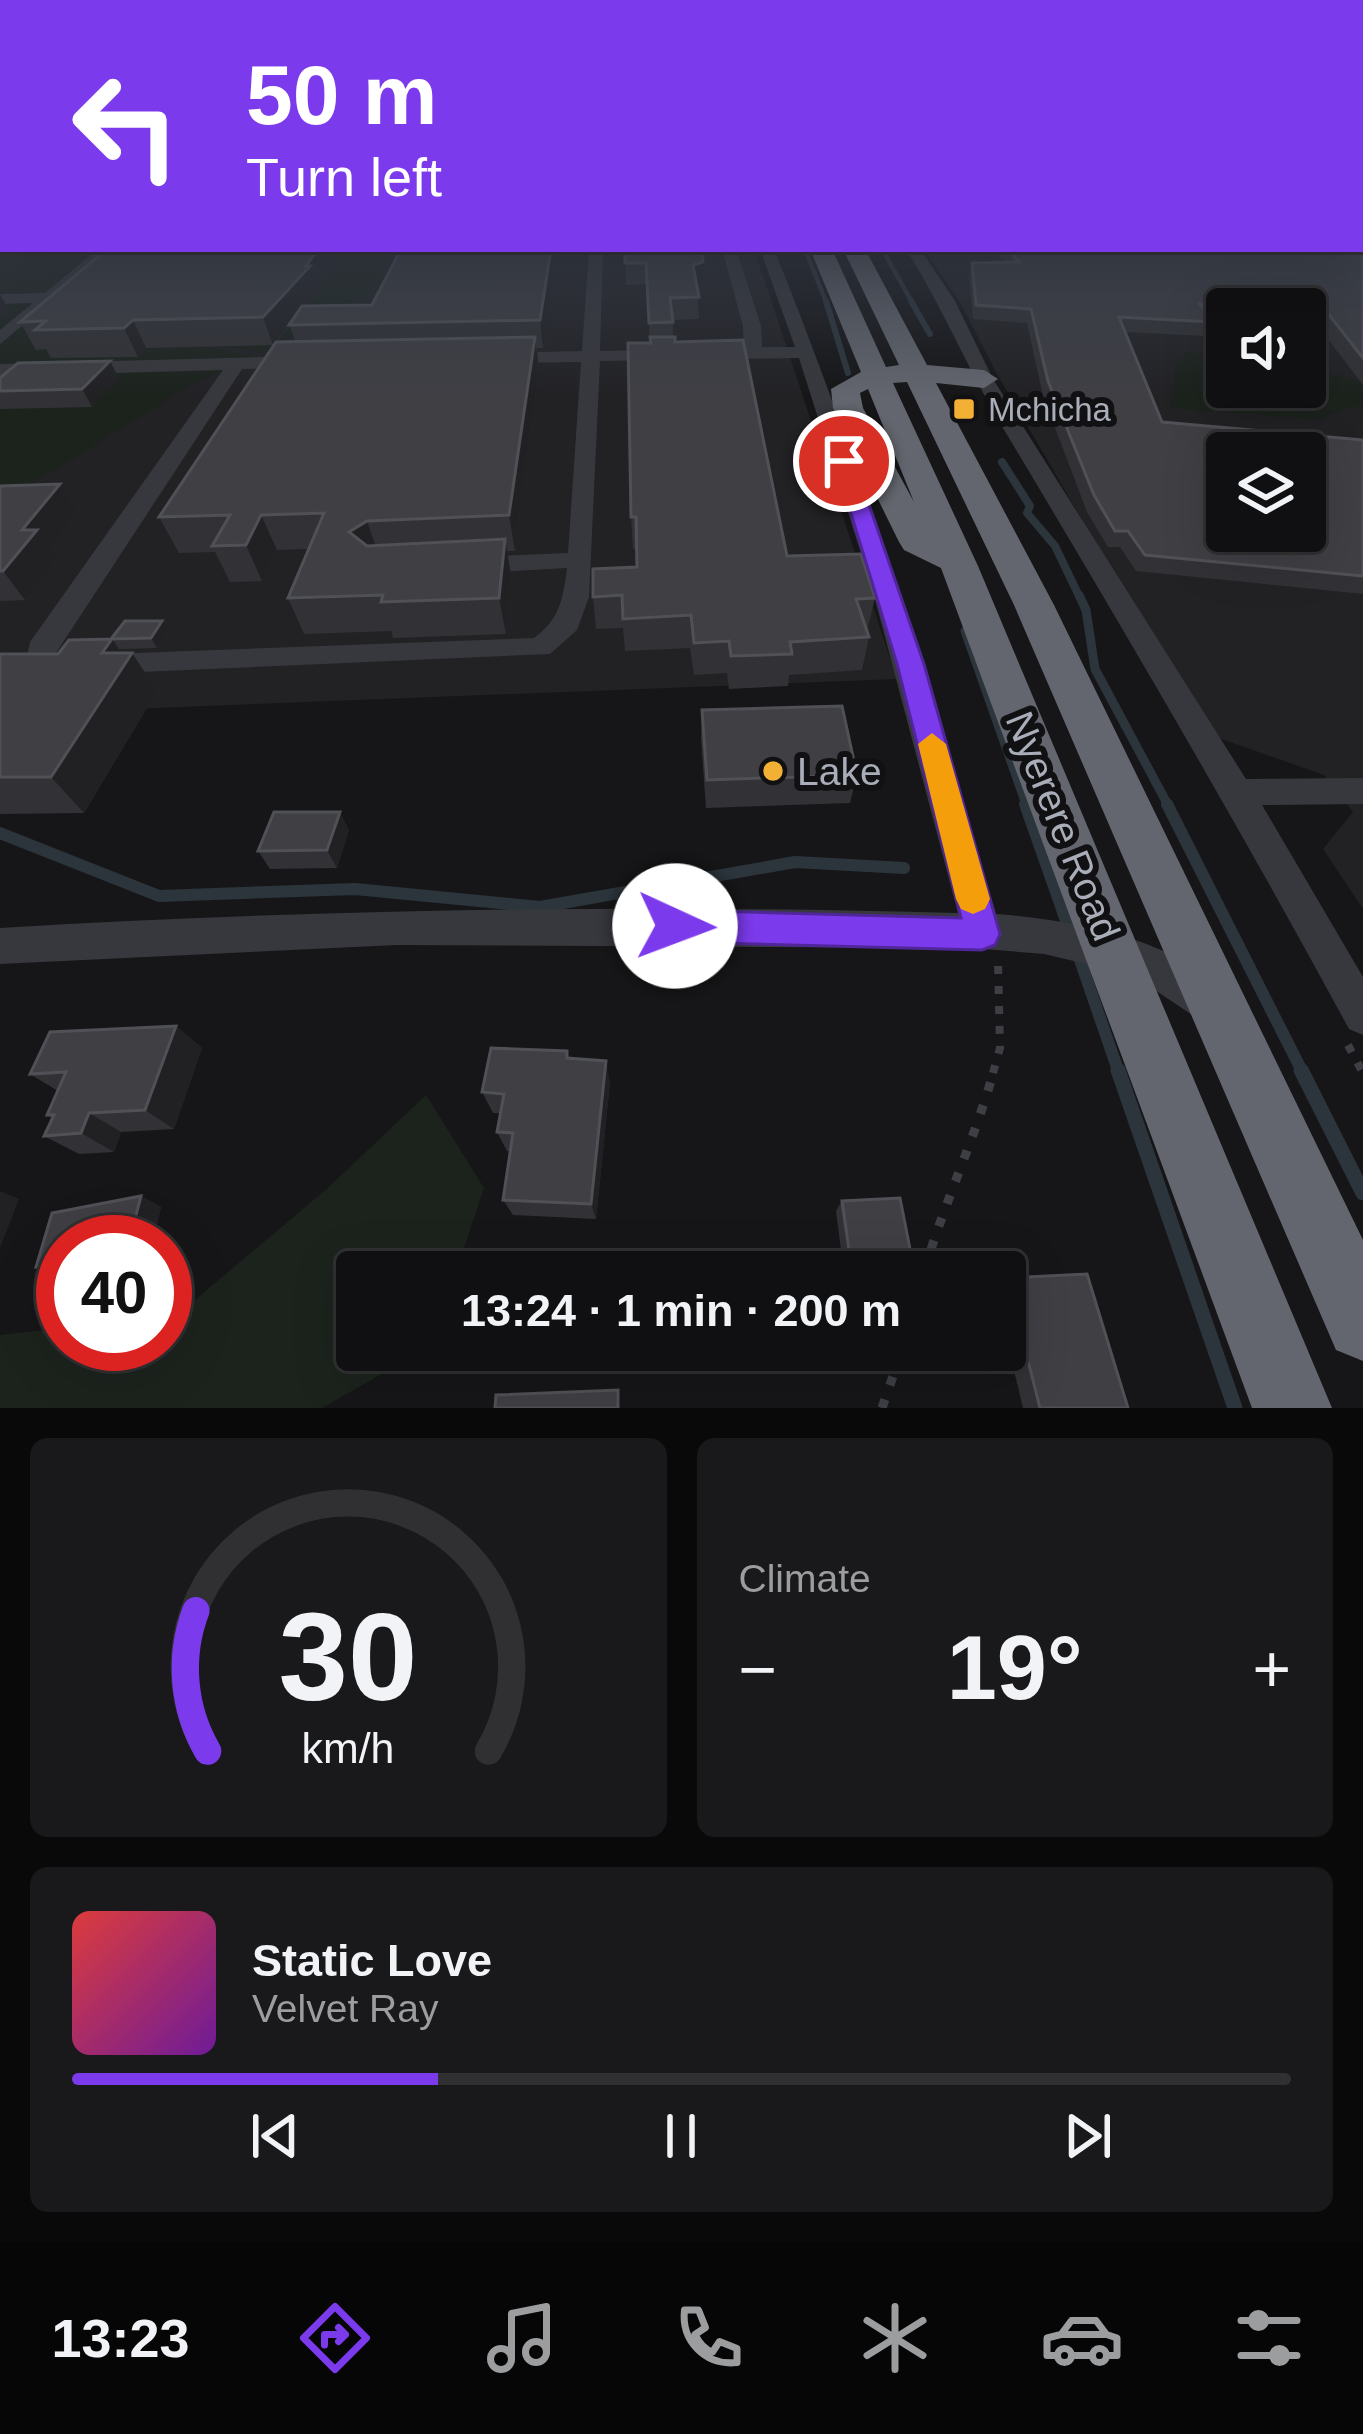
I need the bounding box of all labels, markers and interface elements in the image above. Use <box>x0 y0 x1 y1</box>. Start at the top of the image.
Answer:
icon: left <box>48 48 204 204</box>
text: 50 m <box>246 48 437 142</box>
text: Turn left <box>246 147 442 207</box>
map controls <box>1206 288 1326 552</box>
button: sound <box>1206 288 1326 408</box>
place label: Mchicha <box>988 391 1112 428</box>
marker: Mchicha <box>951 396 977 422</box>
pin <box>793 410 895 512</box>
icon: arrive <box>811 428 877 494</box>
button: layers <box>1206 432 1326 552</box>
street label: Nyerere Road <box>998 705 1128 947</box>
place label: Lake <box>797 750 882 793</box>
marker: Lake <box>760 758 786 784</box>
position arrow <box>612 863 738 989</box>
speed limit sign: 40 <box>36 1215 192 1371</box>
text: 13:24 · 1 min · 200 m <box>461 1285 901 1336</box>
text: Climate <box>739 1557 871 1600</box>
text: 30 <box>279 1587 418 1726</box>
text: 19° <box>947 1618 1083 1718</box>
text: − <box>739 1632 777 1706</box>
text: + <box>1252 1632 1291 1706</box>
text: km/h <box>302 1723 395 1771</box>
text: Static Love <box>252 1935 492 1986</box>
text: Velvet Ray <box>252 1987 438 2030</box>
icon: previous <box>242 2103 308 2169</box>
icon: pause <box>648 2103 714 2169</box>
icon: next <box>1055 2103 1121 2169</box>
icon: directions <box>293 2296 377 2380</box>
icon: music <box>480 2296 564 2380</box>
icon: phone <box>667 2296 751 2380</box>
icon: climate <box>853 2296 937 2380</box>
icon: car <box>1040 2296 1124 2380</box>
icon: filters <box>1227 2296 1311 2380</box>
text: 13:23 <box>51 2308 190 2368</box>

